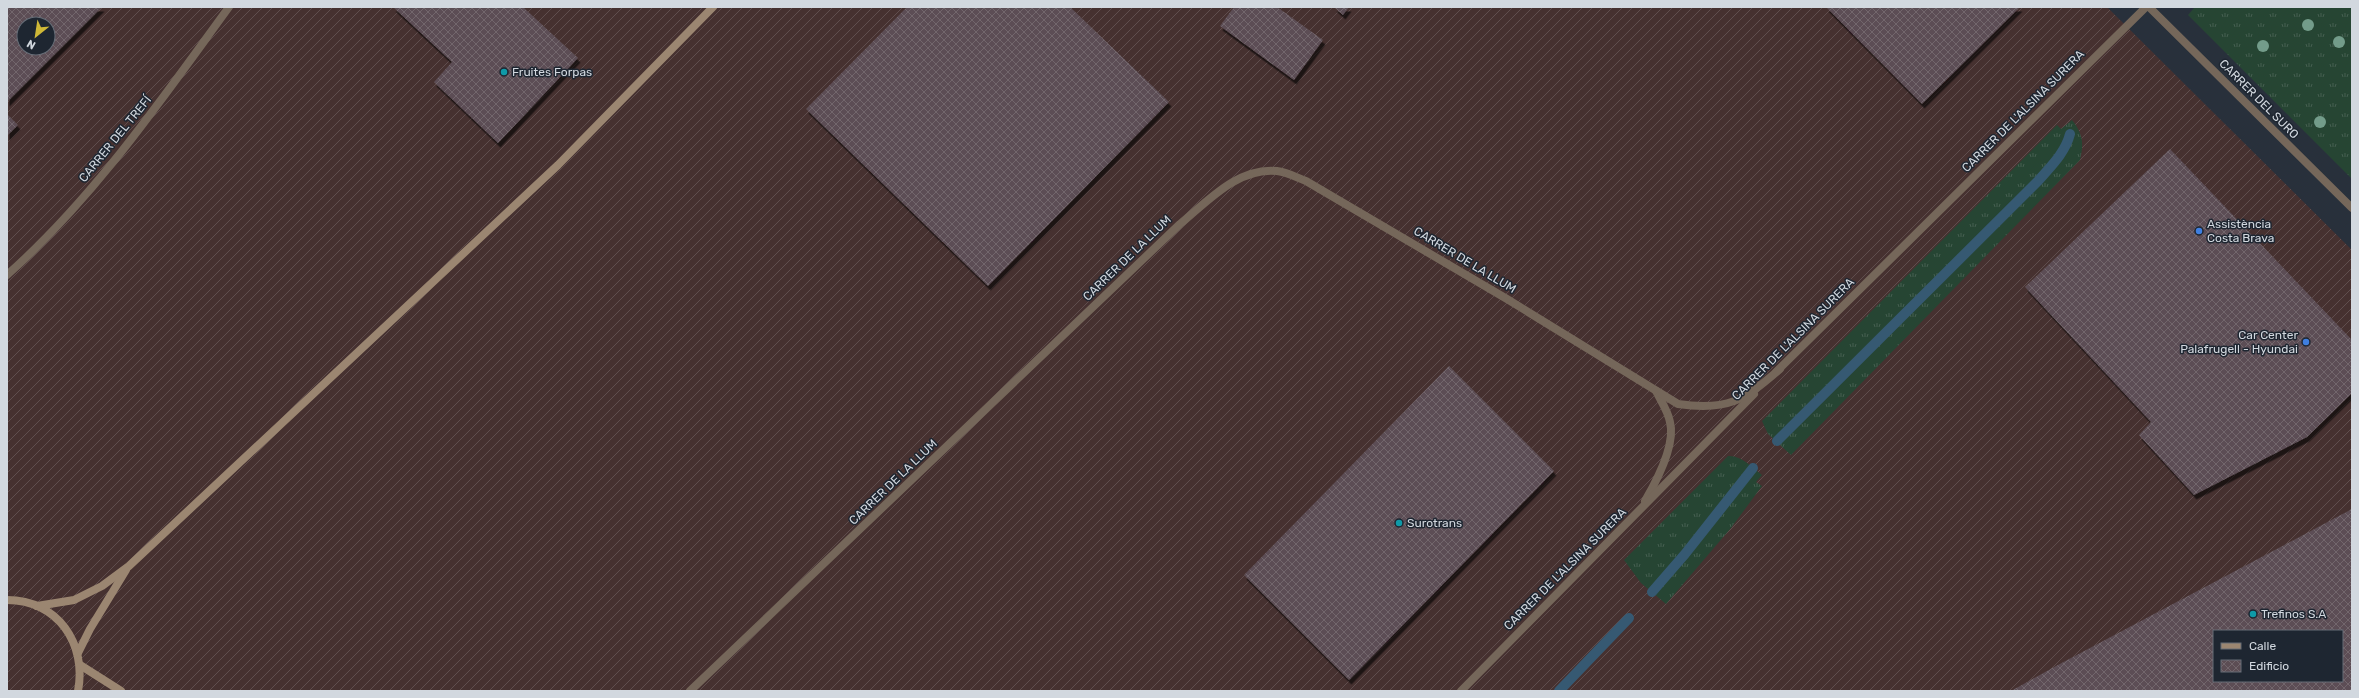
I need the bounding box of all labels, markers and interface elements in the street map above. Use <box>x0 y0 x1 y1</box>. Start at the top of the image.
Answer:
north arrow <box>16 16 56 56</box>
text: N <box>25 37 38 52</box>
street label: CARRER DE L'ALSINA SURERA <box>1959 47 2087 175</box>
street label: CARRER DEL SURO <box>2216 56 2302 142</box>
place label: Fruites Forpas <box>512 65 592 79</box>
marker: Fruites Forpas <box>499 67 509 77</box>
street label: CARRER DEL TREFÍ <box>76 93 154 185</box>
street label: CARRER DE LA LLUM <box>1080 212 1174 304</box>
place label: Assistència Costa Brava <box>2207 217 2274 245</box>
street label: CARRER DE LA LLUM <box>1411 224 1519 296</box>
marker: Assistència Costa Brava <box>2194 226 2204 236</box>
street label: CARRER DE L'ALSINA SURERA <box>1729 275 1857 403</box>
place label: Car Center Palafrugell - Hyundai <box>2180 328 2298 356</box>
marker: Car Center Palafrugell - Hyundai <box>2301 337 2311 347</box>
street label: CARRER DE LA LLUM <box>846 436 940 528</box>
street label: CARRER DE L'ALSINA SURERA <box>1501 505 1629 633</box>
place label: Surotrans <box>1407 516 1462 530</box>
marker: Surotrans <box>1394 518 1404 528</box>
place label: Trefinos S.A <box>2261 607 2326 621</box>
marker: Trefinos S.A <box>2248 609 2258 619</box>
legend <box>2213 630 2343 682</box>
text: Calle <box>2249 639 2276 653</box>
text: Edificio <box>2249 659 2289 673</box>

